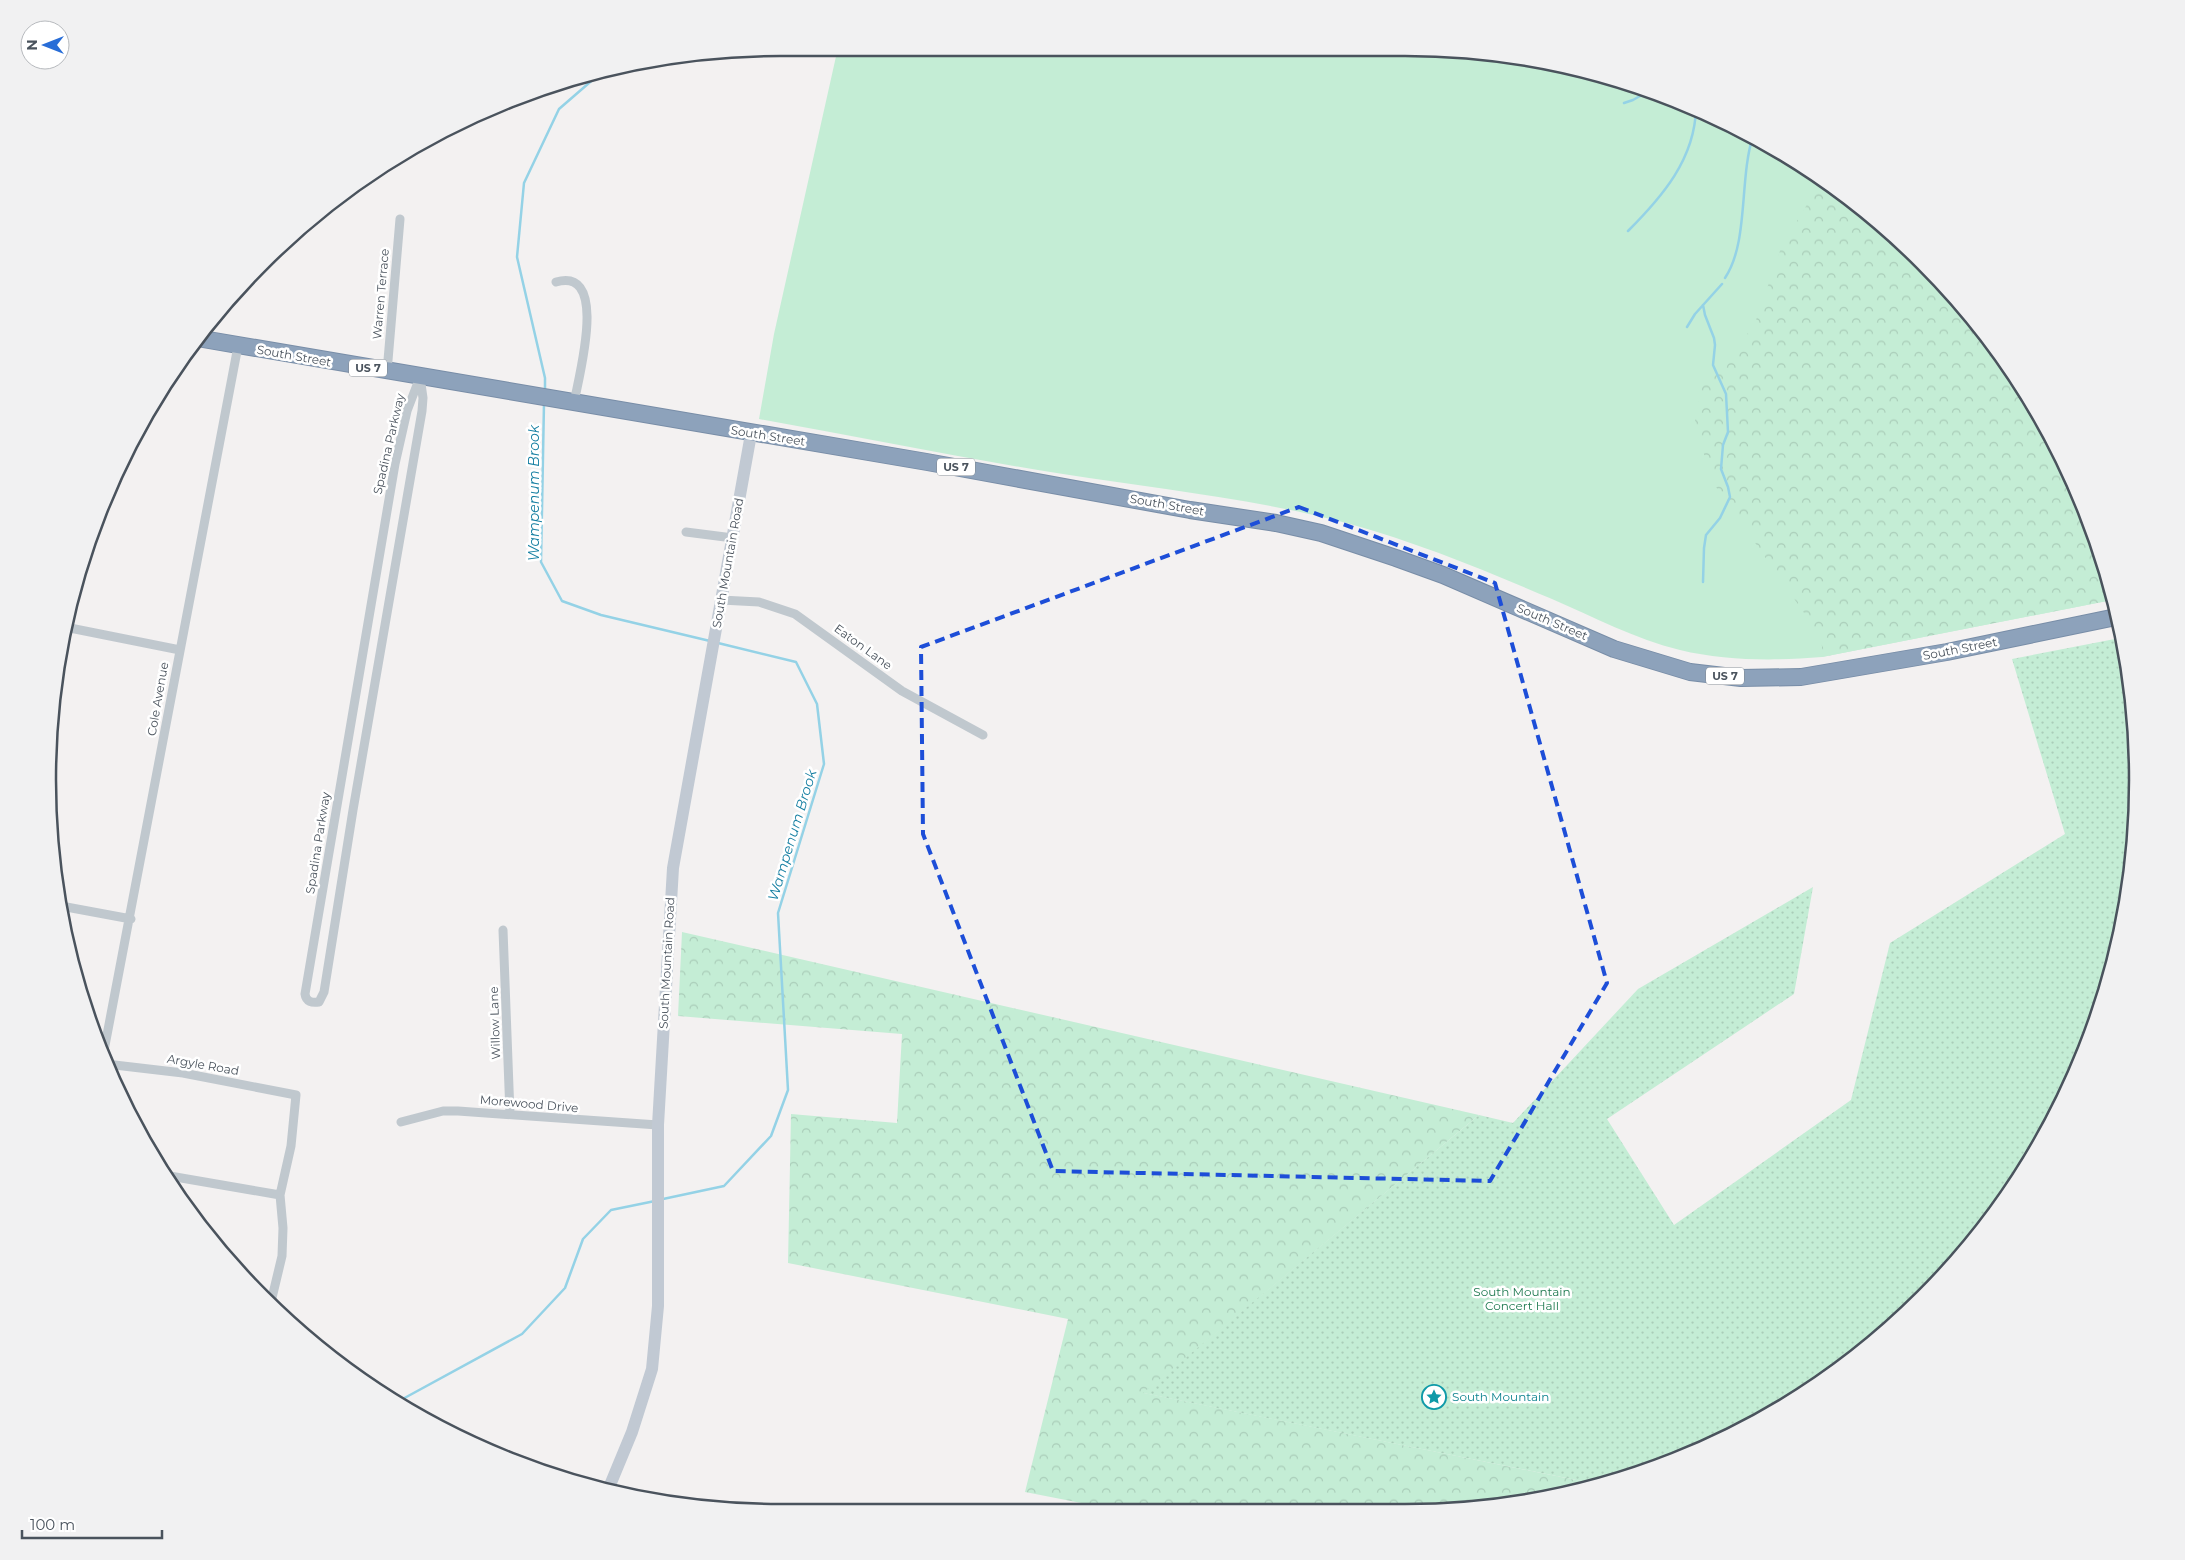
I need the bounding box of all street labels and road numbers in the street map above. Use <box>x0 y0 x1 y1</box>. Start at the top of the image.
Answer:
street label: Warren Terrace <box>369 248 392 340</box>
street label: South Street <box>256 342 333 369</box>
road number: US 7 <box>349 359 387 376</box>
street label: Spadina Parkway <box>370 392 408 496</box>
street label: South Street <box>730 422 807 449</box>
road number: US 7 <box>937 458 975 476</box>
street label: South Street <box>1129 491 1206 518</box>
street label: South Mountain Road <box>709 497 746 629</box>
street label: South Street <box>1515 600 1590 643</box>
street label: Eaton Lane <box>831 621 895 673</box>
street label: South Street <box>1921 634 1998 663</box>
street label: Cole Avenue <box>144 661 171 737</box>
road number: US 7 <box>1706 668 1744 684</box>
street label: Spadina Parkway <box>302 790 333 895</box>
street label: South Mountain Road <box>656 897 677 1029</box>
street label: Willow Lane <box>486 986 503 1060</box>
street label: Argyle Road <box>166 1051 240 1078</box>
street label: Morewood Drive <box>479 1092 579 1115</box>

